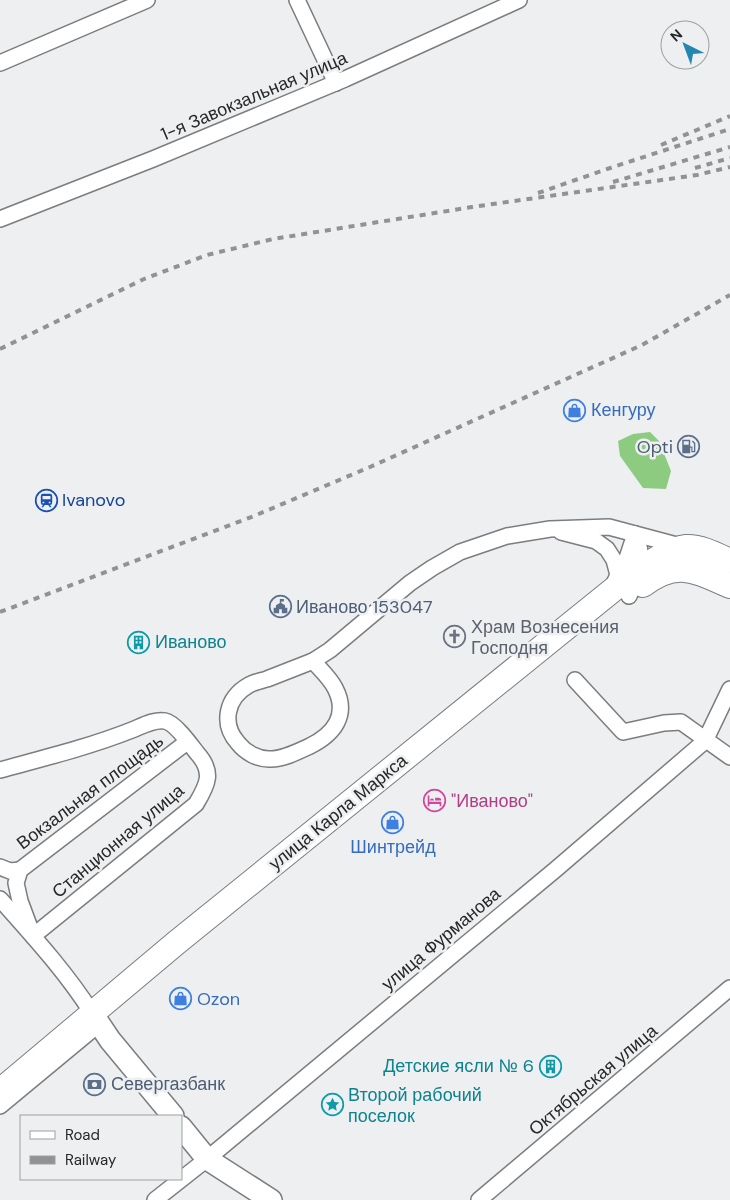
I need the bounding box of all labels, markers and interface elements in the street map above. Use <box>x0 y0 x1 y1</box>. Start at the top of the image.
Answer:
north arrow <box>660 20 710 70</box>
text: N <box>666 25 686 45</box>
street label: 1-я Завокзальная улица <box>157 45 352 146</box>
shop icon: Кенгуру <box>563 398 587 422</box>
place label: Кенгуру <box>591 398 656 422</box>
place label: Opti <box>637 435 673 459</box>
fuel station icon: Opti <box>677 435 701 459</box>
station icon: Ivanovo <box>34 488 58 512</box>
place label: Ivanovo <box>62 488 125 512</box>
public building icon: Иваново 153047 <box>268 595 292 619</box>
place label: Иваново 153047 <box>296 595 433 619</box>
place label: Храм Вознесения Господня <box>471 615 619 660</box>
church icon: Храм Вознесения Господня <box>443 625 467 649</box>
building icon: Иваново <box>127 630 151 654</box>
place label: Иваново <box>155 630 227 654</box>
street label: Вокзальная площадь <box>12 729 168 855</box>
street label: улица Карла Маркса <box>264 748 413 875</box>
street label: Станционная улица <box>47 778 190 903</box>
hotel icon: "Иваново" <box>423 789 447 813</box>
place label: "Иваново" <box>451 789 533 813</box>
shop icon: Шинтрейд <box>381 810 405 834</box>
place label: Шинтрейд <box>350 835 436 859</box>
street label: улица Фурманова <box>376 881 506 996</box>
shop icon: Ozon <box>169 987 193 1011</box>
place label: Ozon <box>197 987 240 1011</box>
street label: Октябрьская улица <box>524 1018 663 1141</box>
place label: Детские ясли № 6 <box>383 1054 534 1078</box>
building icon: Детские ясли № 6 <box>538 1054 562 1078</box>
bank icon: Севергазбанк <box>83 1072 107 1096</box>
place label: Севергазбанк <box>111 1072 225 1096</box>
place label: Второй рабочий поселок <box>348 1083 482 1128</box>
place icon: Второй рабочий поселок <box>320 1093 344 1117</box>
legend <box>20 1115 182 1180</box>
text: Road <box>65 1125 100 1145</box>
text: Railway <box>65 1150 117 1170</box>

